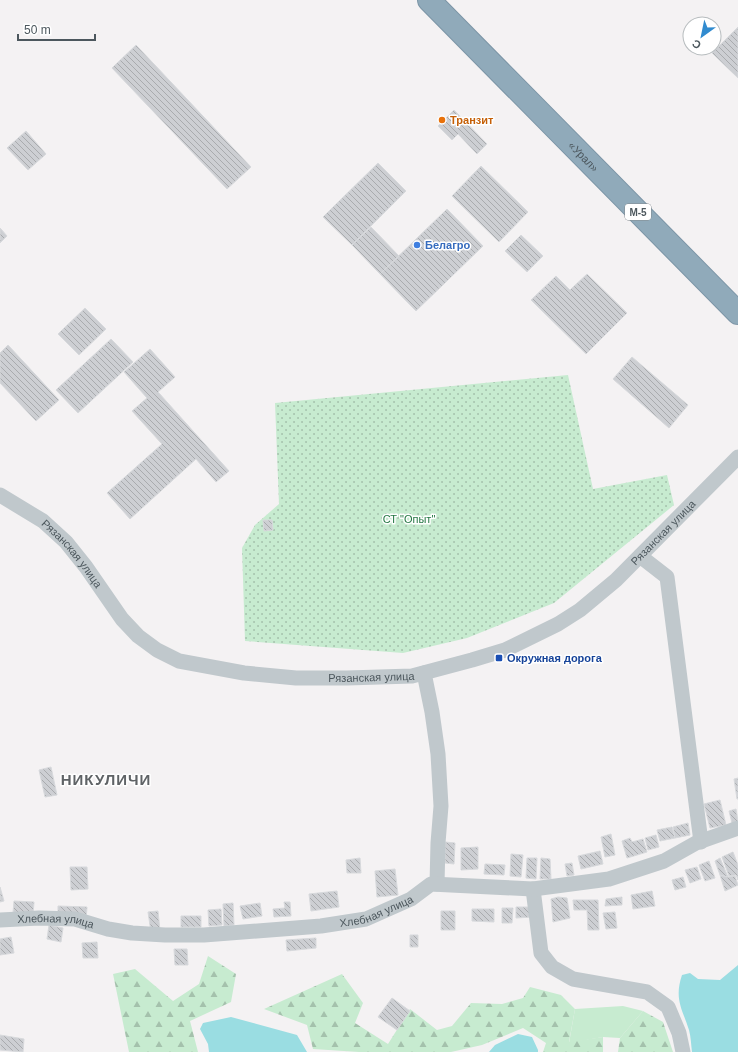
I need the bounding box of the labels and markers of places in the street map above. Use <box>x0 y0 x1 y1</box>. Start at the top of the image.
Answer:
place label: Транзит <box>450 114 494 126</box>
marker: Транзит <box>437 115 447 125</box>
place label: Белагро <box>425 239 470 251</box>
marker: Белагро <box>412 240 422 250</box>
place label: Окружная дорога <box>507 652 603 664</box>
marker: Окружная дорога <box>494 653 504 663</box>

